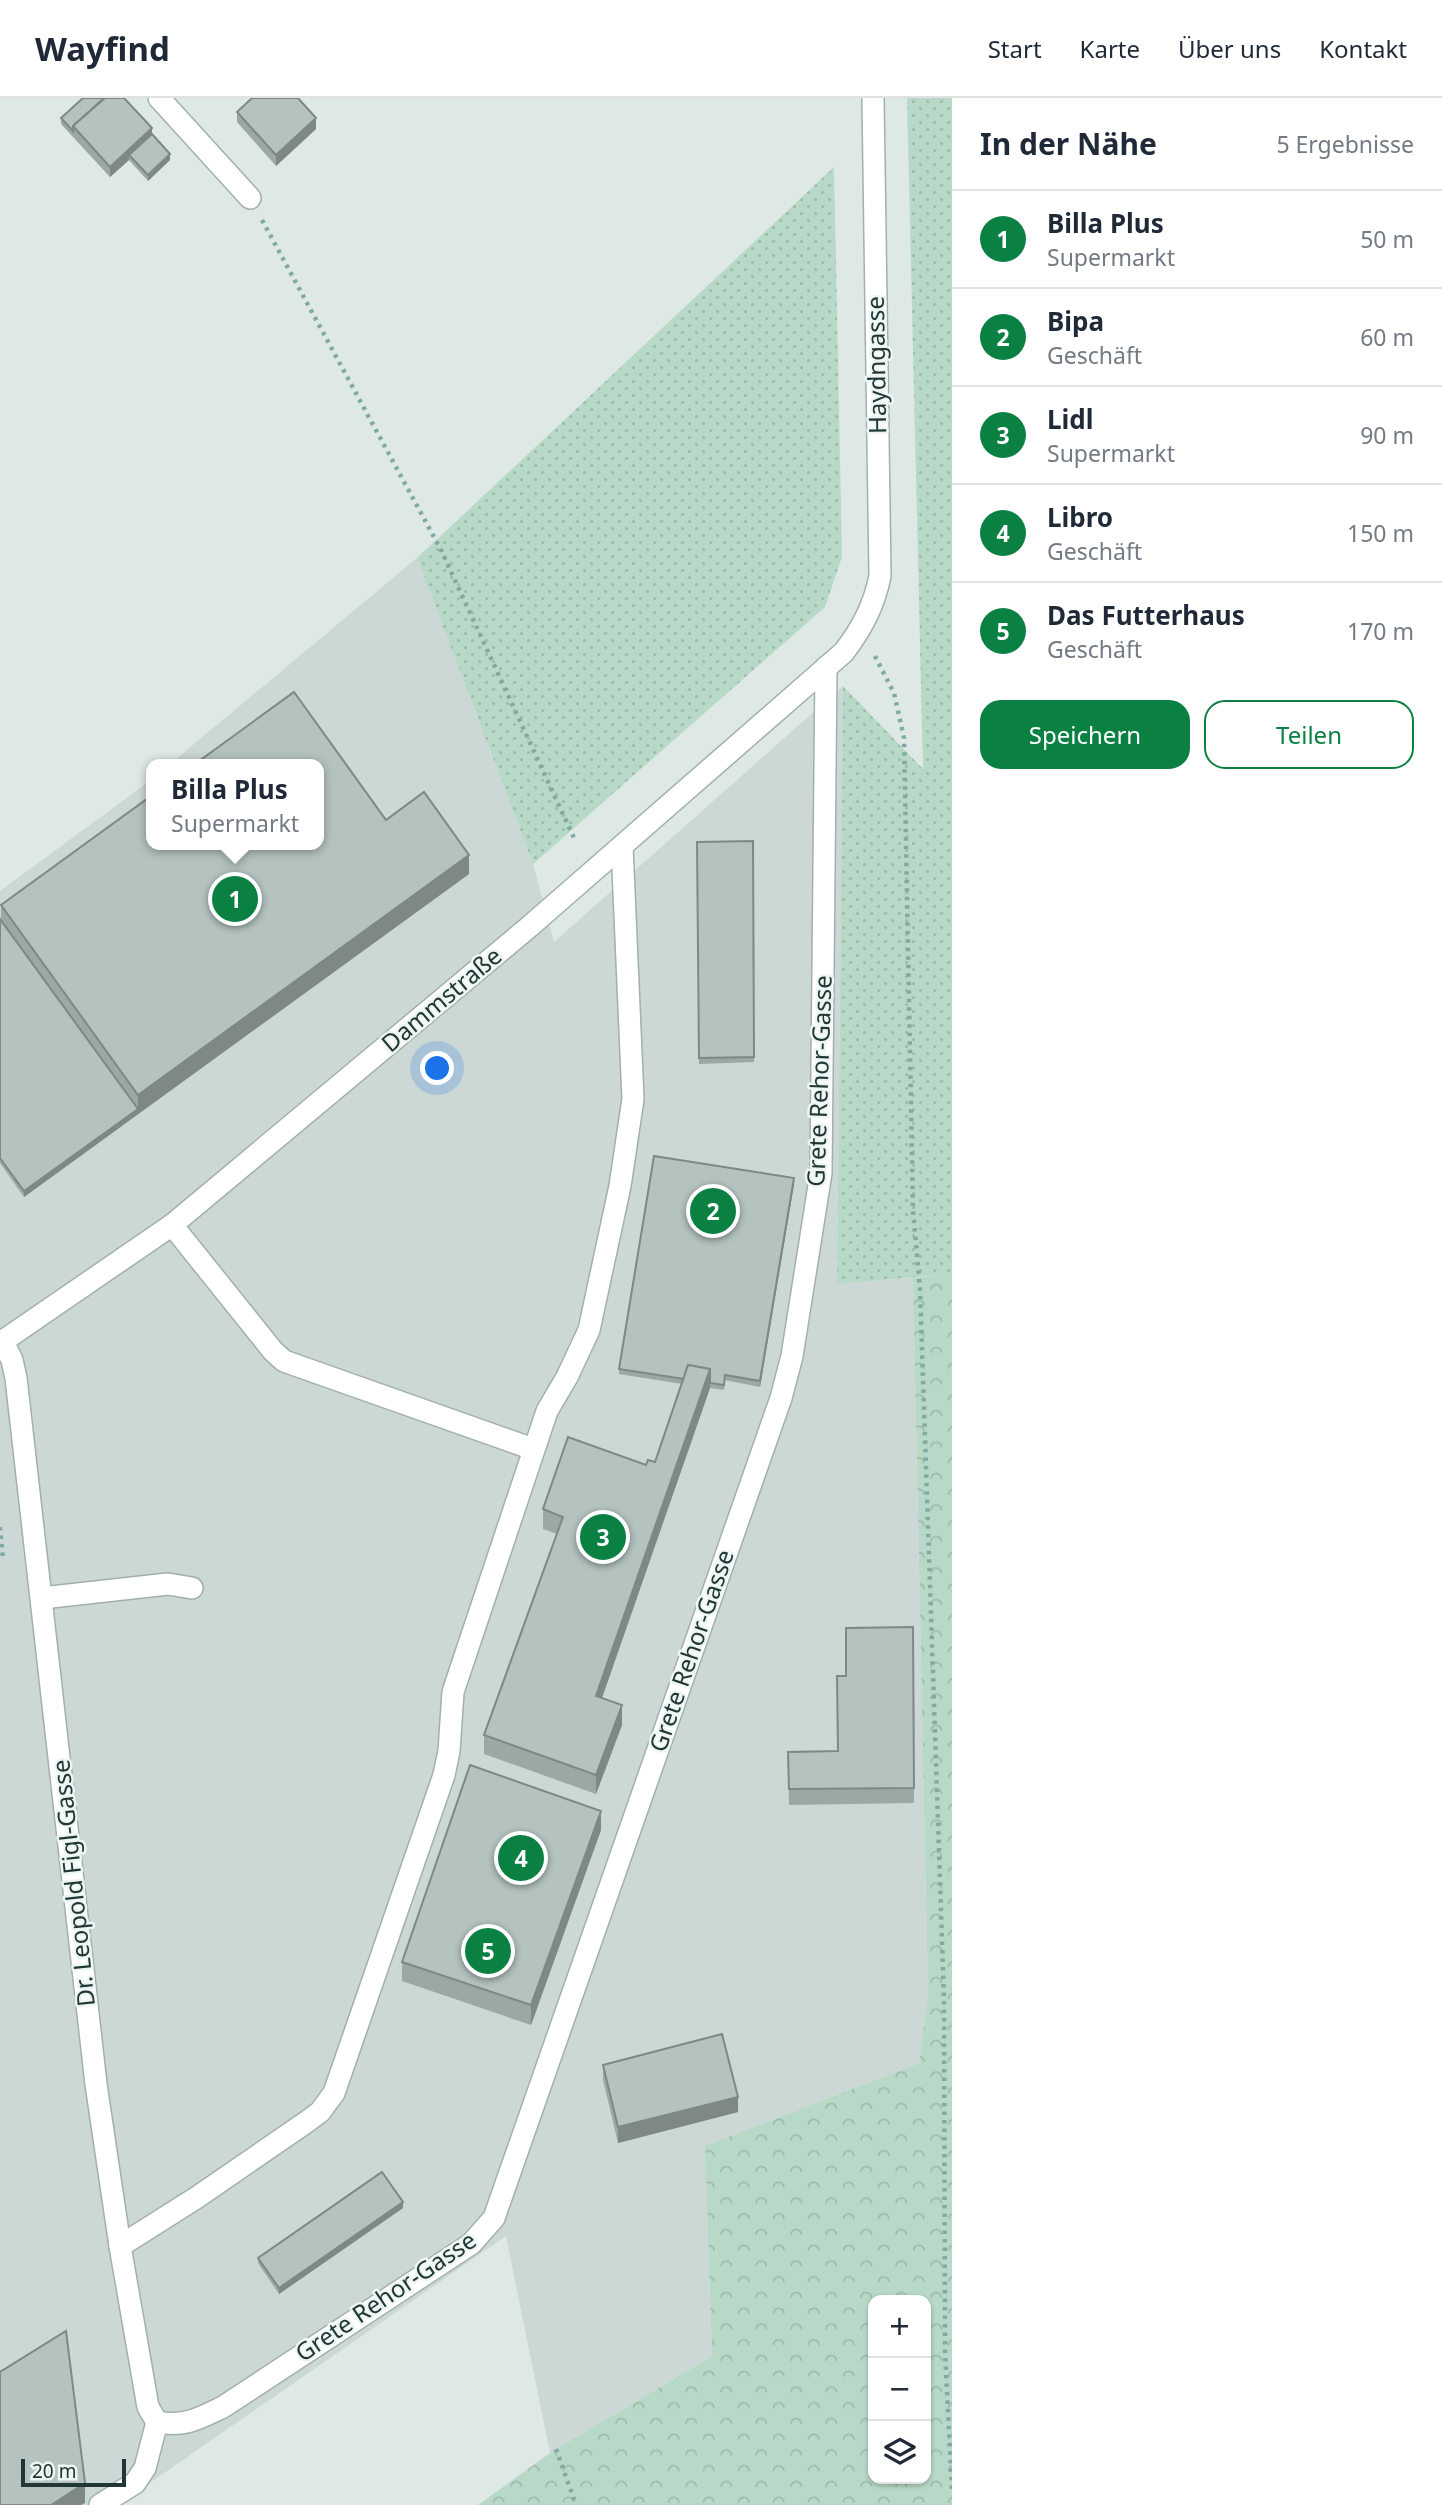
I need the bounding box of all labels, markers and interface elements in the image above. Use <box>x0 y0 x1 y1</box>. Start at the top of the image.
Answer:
text: Wayfind <box>35 26 170 71</box>
text: Start <box>988 32 1042 65</box>
text: Karte <box>1080 32 1140 65</box>
text: Über uns <box>1178 32 1281 65</box>
text: Kontakt <box>1319 32 1407 65</box>
text: In der Nähe <box>980 123 1157 164</box>
text: 5 Ergebnisse <box>1276 128 1414 160</box>
text: Billa Plus <box>1047 205 1164 241</box>
text: 1 <box>996 223 1010 255</box>
text: 50 m <box>1360 223 1414 255</box>
text: Supermarkt <box>1047 241 1175 273</box>
street label: Haydngasse <box>858 296 893 434</box>
text: Bipa <box>1047 303 1104 339</box>
text: 2 <box>996 321 1010 353</box>
text: 60 m <box>1360 321 1414 353</box>
text: Geschäft <box>1047 339 1142 371</box>
text: Lidl <box>1047 401 1094 437</box>
text: 3 <box>996 419 1010 451</box>
text: 90 m <box>1360 419 1414 451</box>
text: Supermarkt <box>1047 437 1175 469</box>
text: Libro <box>1047 499 1113 535</box>
text: 4 <box>996 517 1010 549</box>
text: 150 m <box>1347 517 1414 549</box>
text: Geschäft <box>1047 535 1142 567</box>
text: Das Futterhaus <box>1047 597 1245 633</box>
text: 5 <box>996 615 1010 647</box>
text: 170 m <box>1347 615 1414 647</box>
text: Geschäft <box>1047 633 1142 665</box>
button: Speichern <box>980 700 1190 769</box>
button: Teilen <box>1204 700 1414 769</box>
popup <box>146 759 324 850</box>
text: Billa Plus <box>171 771 288 807</box>
text: Supermarkt <box>171 807 299 839</box>
pin: 1 <box>212 873 258 925</box>
street label: Dammstraße <box>374 939 508 1059</box>
street label: Grete Rehor-Gasse <box>798 975 839 1187</box>
your location <box>420 1051 454 1085</box>
pin: 2 <box>690 1185 736 1237</box>
pin: 3 <box>580 1511 626 1563</box>
street label: Grete Rehor-Gasse <box>641 1545 741 1756</box>
street label: Dr. Leopold Figl-Gasse <box>43 1758 102 2008</box>
pin: 4 <box>498 1832 544 1884</box>
pin: 5 <box>465 1925 511 1977</box>
street label: Grete Rehor-Gasse <box>288 2223 482 2369</box>
map controls <box>868 2295 931 2484</box>
button: + <box>868 2295 931 2358</box>
button: − <box>868 2358 931 2421</box>
button: layers <box>868 2421 931 2484</box>
scale bar <box>21 2456 126 2488</box>
text: 20 m <box>32 2458 76 2484</box>

